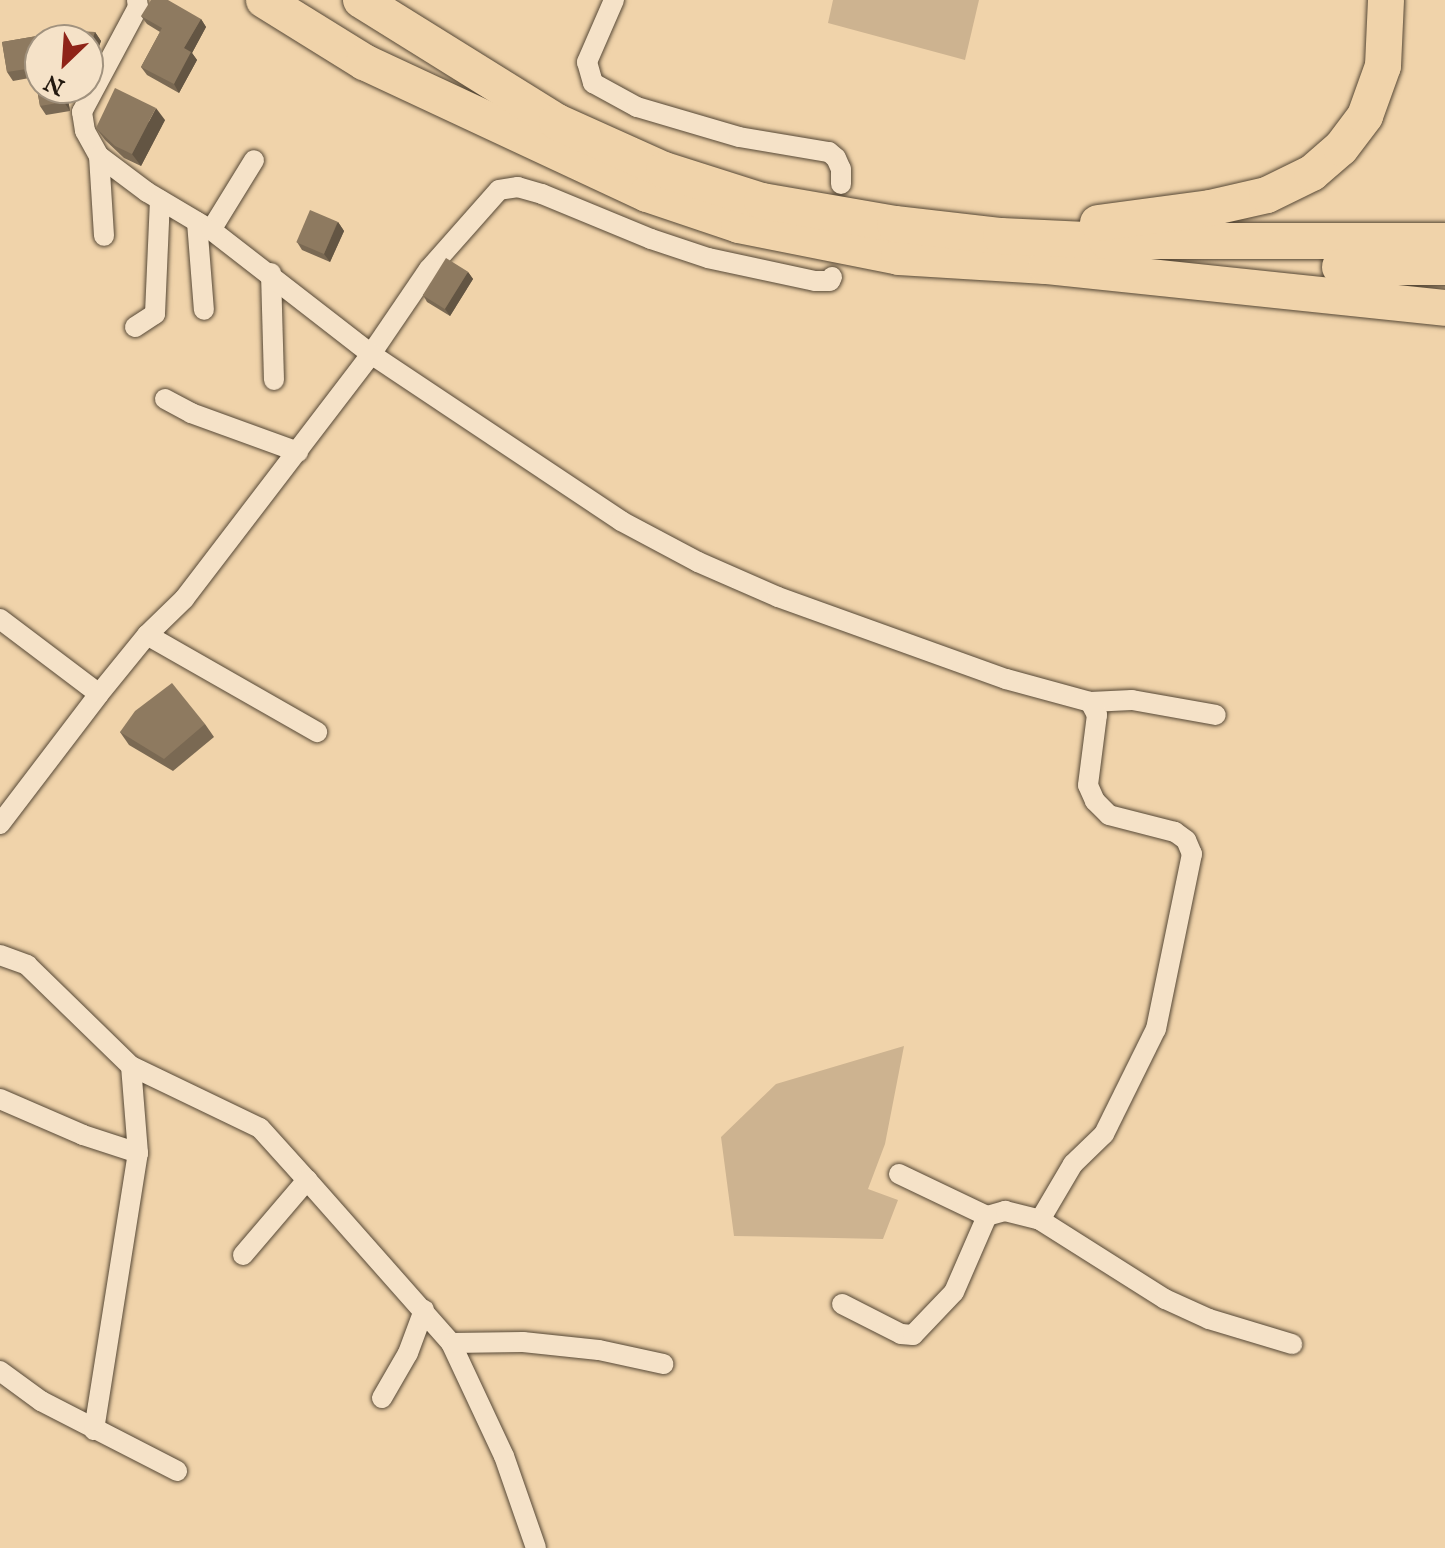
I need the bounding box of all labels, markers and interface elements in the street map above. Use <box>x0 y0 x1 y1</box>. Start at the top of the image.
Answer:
north arrow <box>24 24 104 104</box>
text: N <box>40 67 69 101</box>

